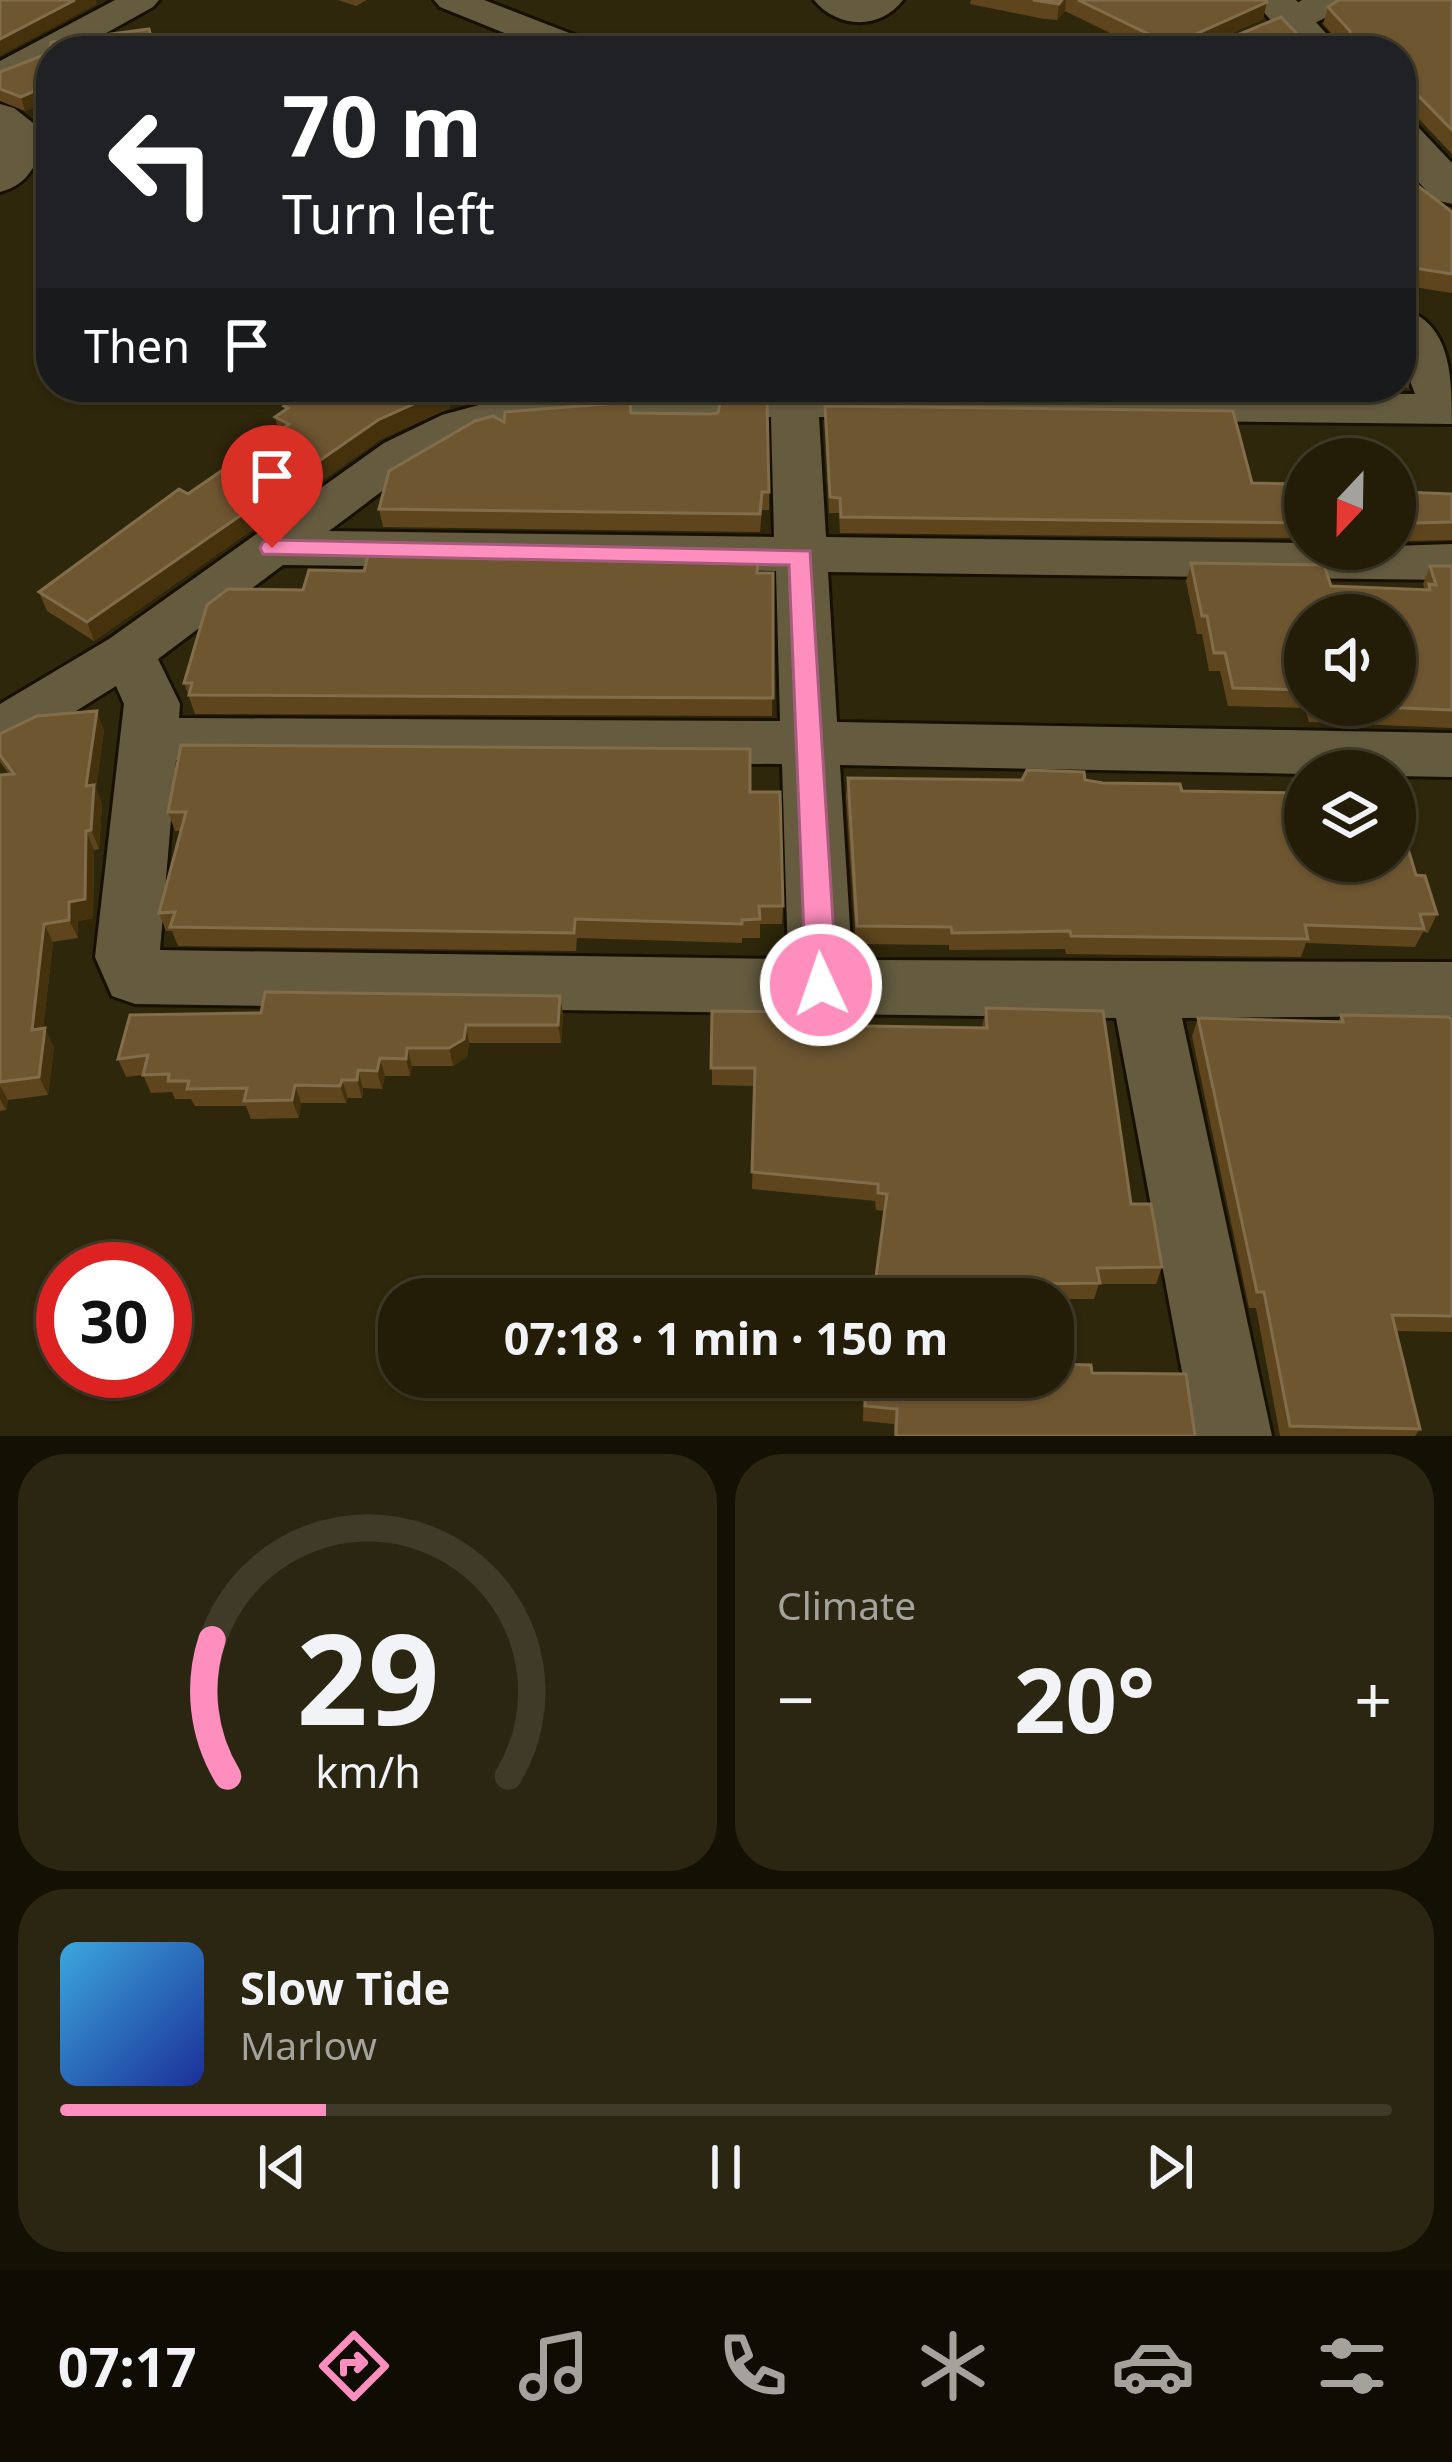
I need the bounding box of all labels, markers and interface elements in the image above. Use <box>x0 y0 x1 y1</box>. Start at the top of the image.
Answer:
text: 70 m <box>282 67 482 182</box>
icon: left <box>84 84 240 240</box>
text: Turn left <box>282 176 495 250</box>
icon: arrive <box>214 312 280 378</box>
text: Then <box>84 315 190 376</box>
pin <box>221 425 323 548</box>
north arrow <box>1284 438 1416 570</box>
map controls <box>1284 438 1416 882</box>
icon: arrive <box>239 443 305 509</box>
button: sound <box>1284 594 1416 726</box>
button: layers <box>1284 750 1416 882</box>
position arrow <box>758 922 884 1048</box>
speed limit sign: 30 <box>36 1242 192 1398</box>
text: 07:18 · 1 min · 150 m <box>504 1307 948 1368</box>
text: Climate <box>777 1578 916 1631</box>
text: 29 <box>296 1592 439 1762</box>
text: 20° <box>1014 1637 1155 1759</box>
text: − <box>777 1653 815 1743</box>
text: + <box>1354 1653 1392 1743</box>
text: km/h <box>315 1741 420 1800</box>
text: Slow Tide <box>240 1957 450 2018</box>
text: Marlow <box>240 2018 377 2071</box>
icon: previous <box>249 2134 315 2200</box>
icon: pause <box>693 2134 759 2200</box>
icon: next <box>1137 2134 1203 2200</box>
icon: directions <box>312 2324 396 2408</box>
icon: music <box>512 2324 596 2408</box>
icon: phone <box>711 2324 795 2408</box>
icon: climate <box>911 2324 995 2408</box>
icon: car <box>1111 2324 1195 2408</box>
icon: filters <box>1310 2324 1394 2408</box>
text: 07:17 <box>58 2329 197 2403</box>

